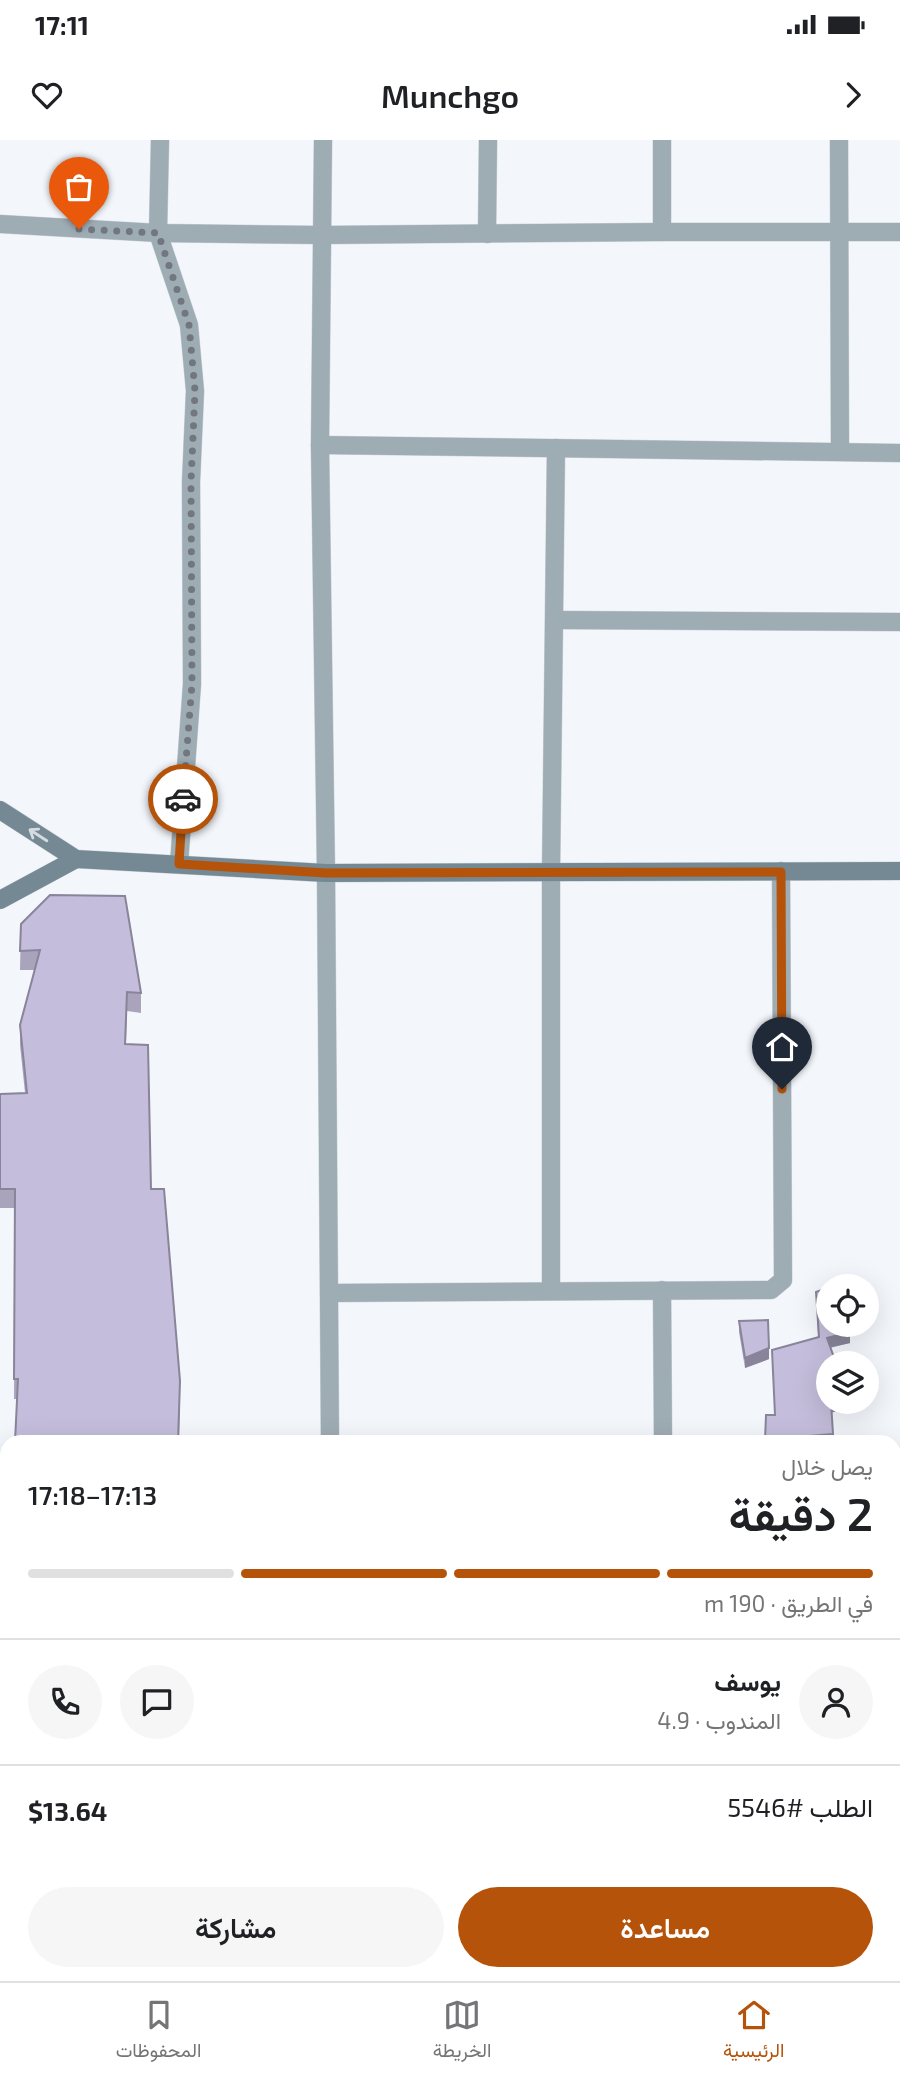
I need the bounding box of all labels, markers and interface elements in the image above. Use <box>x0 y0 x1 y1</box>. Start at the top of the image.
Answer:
text: 17:11 <box>35 9 89 40</box>
icon: heart <box>28 76 66 114</box>
text: Munchgo <box>381 76 519 114</box>
icon: forward <box>834 76 872 114</box>
pin <box>49 157 109 229</box>
icon: bag <box>60 168 98 206</box>
courier <box>148 764 218 834</box>
icon: car <box>164 780 202 818</box>
one-way arrow <box>28 827 48 841</box>
pin <box>752 1017 812 1089</box>
icon: home <box>763 1028 801 1066</box>
map controls <box>816 1274 879 1414</box>
button: locate <box>816 1274 879 1337</box>
button: layers <box>816 1351 879 1414</box>
text: يصل خلال <box>782 1452 873 1480</box>
text: 17:13–17:18 <box>28 1479 157 1510</box>
text: 2 دقيقة <box>729 1485 873 1540</box>
text: في الطريق · 190 m <box>704 1589 873 1617</box>
button: phone <box>28 1665 102 1739</box>
button: chat <box>120 1665 194 1739</box>
text: يوسف <box>714 1665 781 1696</box>
button: person <box>799 1665 873 1739</box>
text: المندوب · 4.9 <box>657 1706 781 1734</box>
text: الطلب #5546 <box>727 1791 873 1822</box>
text: $13.64 <box>28 1795 107 1826</box>
button: مشاركة <box>28 1887 444 1967</box>
button: مساعدة <box>458 1887 873 1967</box>
tab: المحفوظات <box>116 1996 201 2067</box>
tab: الخريطة <box>433 1996 491 2067</box>
tab: الرئيسية <box>723 1996 784 2067</box>

